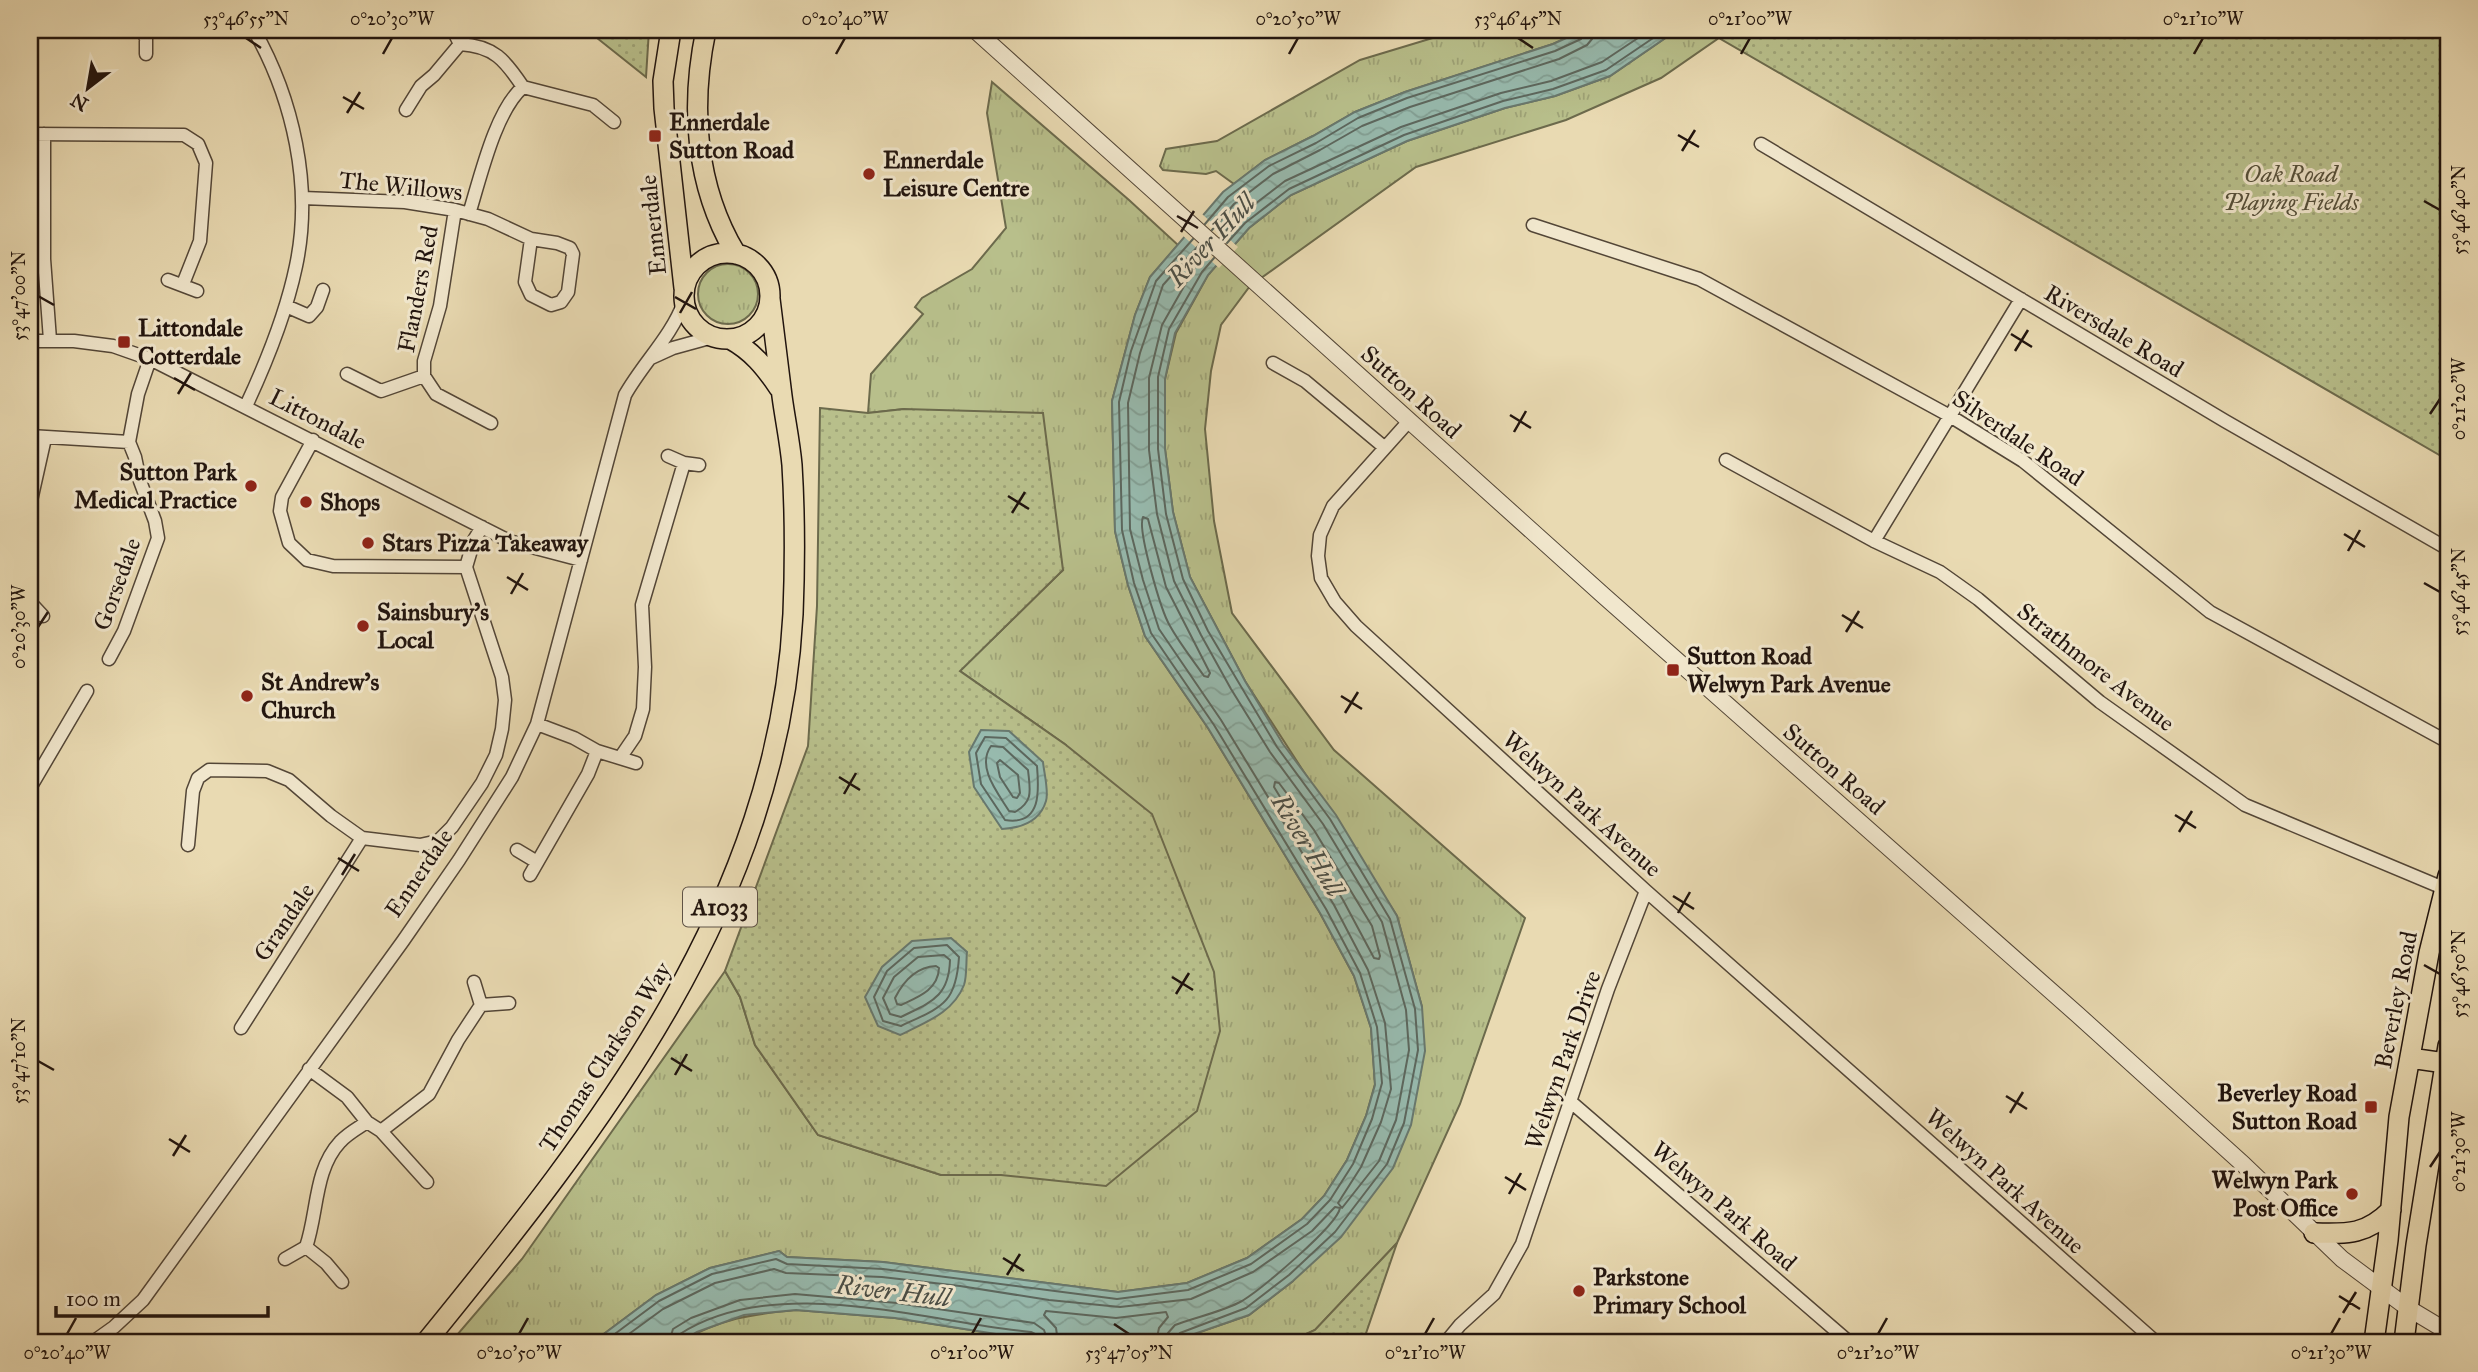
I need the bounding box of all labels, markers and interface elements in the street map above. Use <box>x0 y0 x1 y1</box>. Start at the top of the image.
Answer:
text: 53°46'55"N <box>203 8 289 30</box>
text: 0°20'30"W <box>350 8 435 30</box>
text: 0°20'40"W <box>802 8 889 30</box>
text: 0°20'50"W <box>1255 8 1341 30</box>
text: 53°46'45"N <box>1474 8 1562 30</box>
text: 0°21'00"W <box>1708 8 1793 30</box>
text: 0°21'10"W <box>2163 8 2244 30</box>
north arrow <box>52 52 122 122</box>
text: N <box>67 88 92 116</box>
place label: Ennerdale Sutton Road <box>669 107 795 165</box>
marker: Ennerdale Sutton Road <box>647 128 663 144</box>
place label: Ennerdale Leisure Centre <box>883 145 1029 203</box>
park label: Oak Road Playing Fields <box>2223 159 2360 217</box>
street label: The Willows <box>338 165 464 207</box>
text: 53°46'40"N <box>2448 165 2470 255</box>
marker: Ennerdale Leisure Centre <box>861 166 877 182</box>
street label: Ennerdale <box>633 173 673 277</box>
water label: River Hull <box>1160 186 1263 294</box>
street label: Flanders Red <box>391 223 445 355</box>
text: 53°47'00"N <box>8 251 30 341</box>
street label: Riversdale Road <box>2039 278 2189 384</box>
place label: Littondale Cotterdale <box>138 313 243 371</box>
marker: Littondale Cotterdale <box>116 334 132 350</box>
street label: Sutton Road <box>1354 339 1468 445</box>
text: 0°21'20"W <box>2448 357 2470 440</box>
street label: Littondale <box>264 382 372 456</box>
street label: Silverdale Road <box>1947 383 2089 493</box>
place label: Sutton Park Medical Practice <box>74 457 238 515</box>
marker: Sutton Park Medical Practice <box>243 478 259 494</box>
place label: Shops <box>320 487 380 517</box>
marker: Shops <box>298 494 314 510</box>
place label: Stars Pizza Takeaway <box>382 528 590 558</box>
street label: Gorsedale <box>86 534 148 634</box>
marker: Stars Pizza Takeaway <box>360 535 376 551</box>
text: 53°46'45"N <box>2448 548 2470 636</box>
text: 0°20'30"W <box>8 584 30 669</box>
street label: Strathmore Avenue <box>2011 596 2181 738</box>
place label: Sainsbury's Local <box>377 597 489 655</box>
marker: Sainsbury's Local <box>355 618 371 634</box>
place label: Sutton Road Welwyn Park Avenue <box>1687 641 1891 699</box>
marker: Sutton Road Welwyn Park Avenue <box>1665 662 1681 678</box>
place label: St Andrew's Church <box>261 667 379 725</box>
marker: St Andrew's Church <box>239 688 255 704</box>
street label: Sutton Road <box>1777 717 1891 821</box>
street label: Welwyn Park Avenue <box>1496 725 1668 883</box>
water label: River Hull <box>1264 787 1352 904</box>
street label: Ennerdale <box>378 823 460 923</box>
street label: Grandale <box>247 877 321 967</box>
road number: A1033 <box>683 888 757 926</box>
street label: Beverley Road <box>2368 929 2424 1071</box>
text: 53°46'50"N <box>2448 930 2470 1018</box>
street label: Thomas Clarkson Way <box>532 956 678 1158</box>
street label: Welwyn Park Drive <box>1518 967 1608 1153</box>
text: 53°47'10"N <box>8 1018 30 1104</box>
place label: Beverley Road Sutton Road <box>2217 1078 2358 1136</box>
marker: Beverley Road Sutton Road <box>2363 1099 2379 1115</box>
street label: Welwyn Park Avenue <box>1919 1102 2091 1260</box>
text: 0°21'30"W <box>2448 1111 2470 1192</box>
street label: Welwyn Park Road <box>1645 1135 1803 1277</box>
place label: Welwyn Park Post Office <box>2211 1165 2339 1223</box>
marker: Welwyn Park Post Office <box>2344 1186 2360 1202</box>
place label: Parkstone Primary School <box>1593 1262 1747 1320</box>
water label: River Hull <box>833 1268 954 1314</box>
scale bar <box>56 1274 268 1318</box>
marker: Parkstone Primary School <box>1571 1283 1587 1299</box>
text: 100 m <box>66 1286 121 1312</box>
text: 0°20'40"W <box>24 1342 111 1364</box>
text: 0°20'50"W <box>476 1342 562 1364</box>
text: 0°21'00"W <box>930 1342 1015 1364</box>
text: 53°47'05"N <box>1085 1342 1173 1364</box>
text: 0°21'10"W <box>1385 1342 1466 1364</box>
text: 0°21'20"W <box>1837 1342 1920 1364</box>
text: 0°21'30"W <box>2291 1342 2372 1364</box>

